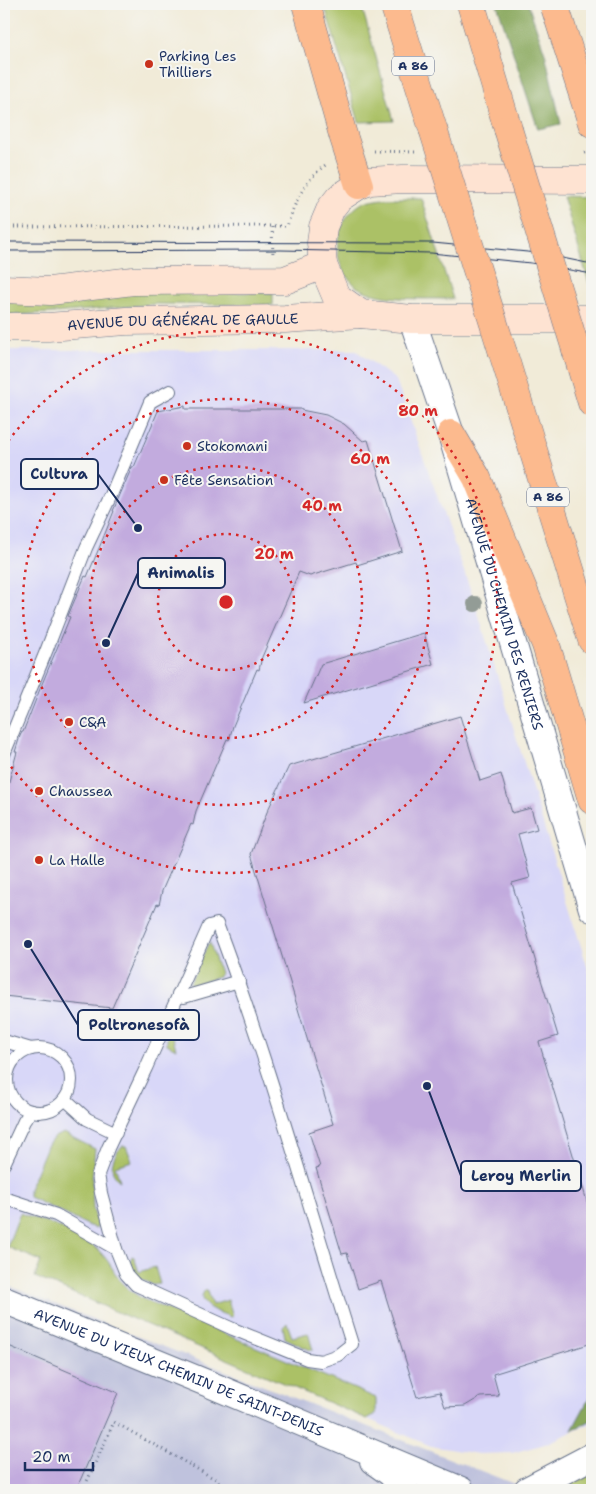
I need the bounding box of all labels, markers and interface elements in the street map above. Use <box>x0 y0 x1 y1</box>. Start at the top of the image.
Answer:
place label: Parking Les Thilliers <box>159 47 236 81</box>
road number: A 86 <box>392 56 434 76</box>
marker: Parking Les Thilliers <box>143 58 155 70</box>
street label: AVENUE DU GÉNÉRAL DE GAULLE <box>67 309 299 334</box>
text: 80 m <box>398 401 438 421</box>
place label: Stokomani <box>197 437 268 455</box>
marker: Stokomani <box>181 440 193 452</box>
text: 60 m <box>350 449 390 469</box>
callout: Cultura <box>21 459 98 489</box>
text: Cultura <box>30 464 88 484</box>
place label: Fête Sensation <box>174 471 274 489</box>
marker: Fête Sensation <box>158 474 170 486</box>
road number: A 86 <box>527 488 569 507</box>
text: 40 m <box>302 496 342 516</box>
street label: AVENUE DU CHEMIN DES RENIERS <box>461 496 547 732</box>
text: 20 m <box>254 544 294 564</box>
callout: Animalis <box>138 558 225 588</box>
text: Animalis <box>147 563 215 583</box>
centre of rings <box>217 593 235 611</box>
place label: C&A <box>79 713 106 731</box>
marker: C&A <box>63 716 75 728</box>
place label: Chaussea <box>49 782 113 800</box>
marker: Chaussea <box>33 785 45 797</box>
place label: La Halle <box>49 851 105 869</box>
marker: La Halle <box>33 854 45 866</box>
callout: Poltronesofà <box>78 1010 199 1040</box>
text: Poltronesofà <box>89 1015 190 1035</box>
callout: Leroy Merlin <box>461 1161 581 1191</box>
text: Leroy Merlin <box>471 1166 571 1186</box>
street label: AVENUE DU VIEUX CHEMIN DE SAINT-DENIS <box>31 1304 326 1440</box>
scale bar <box>25 1439 92 1471</box>
text: 20 m <box>32 1447 71 1467</box>

